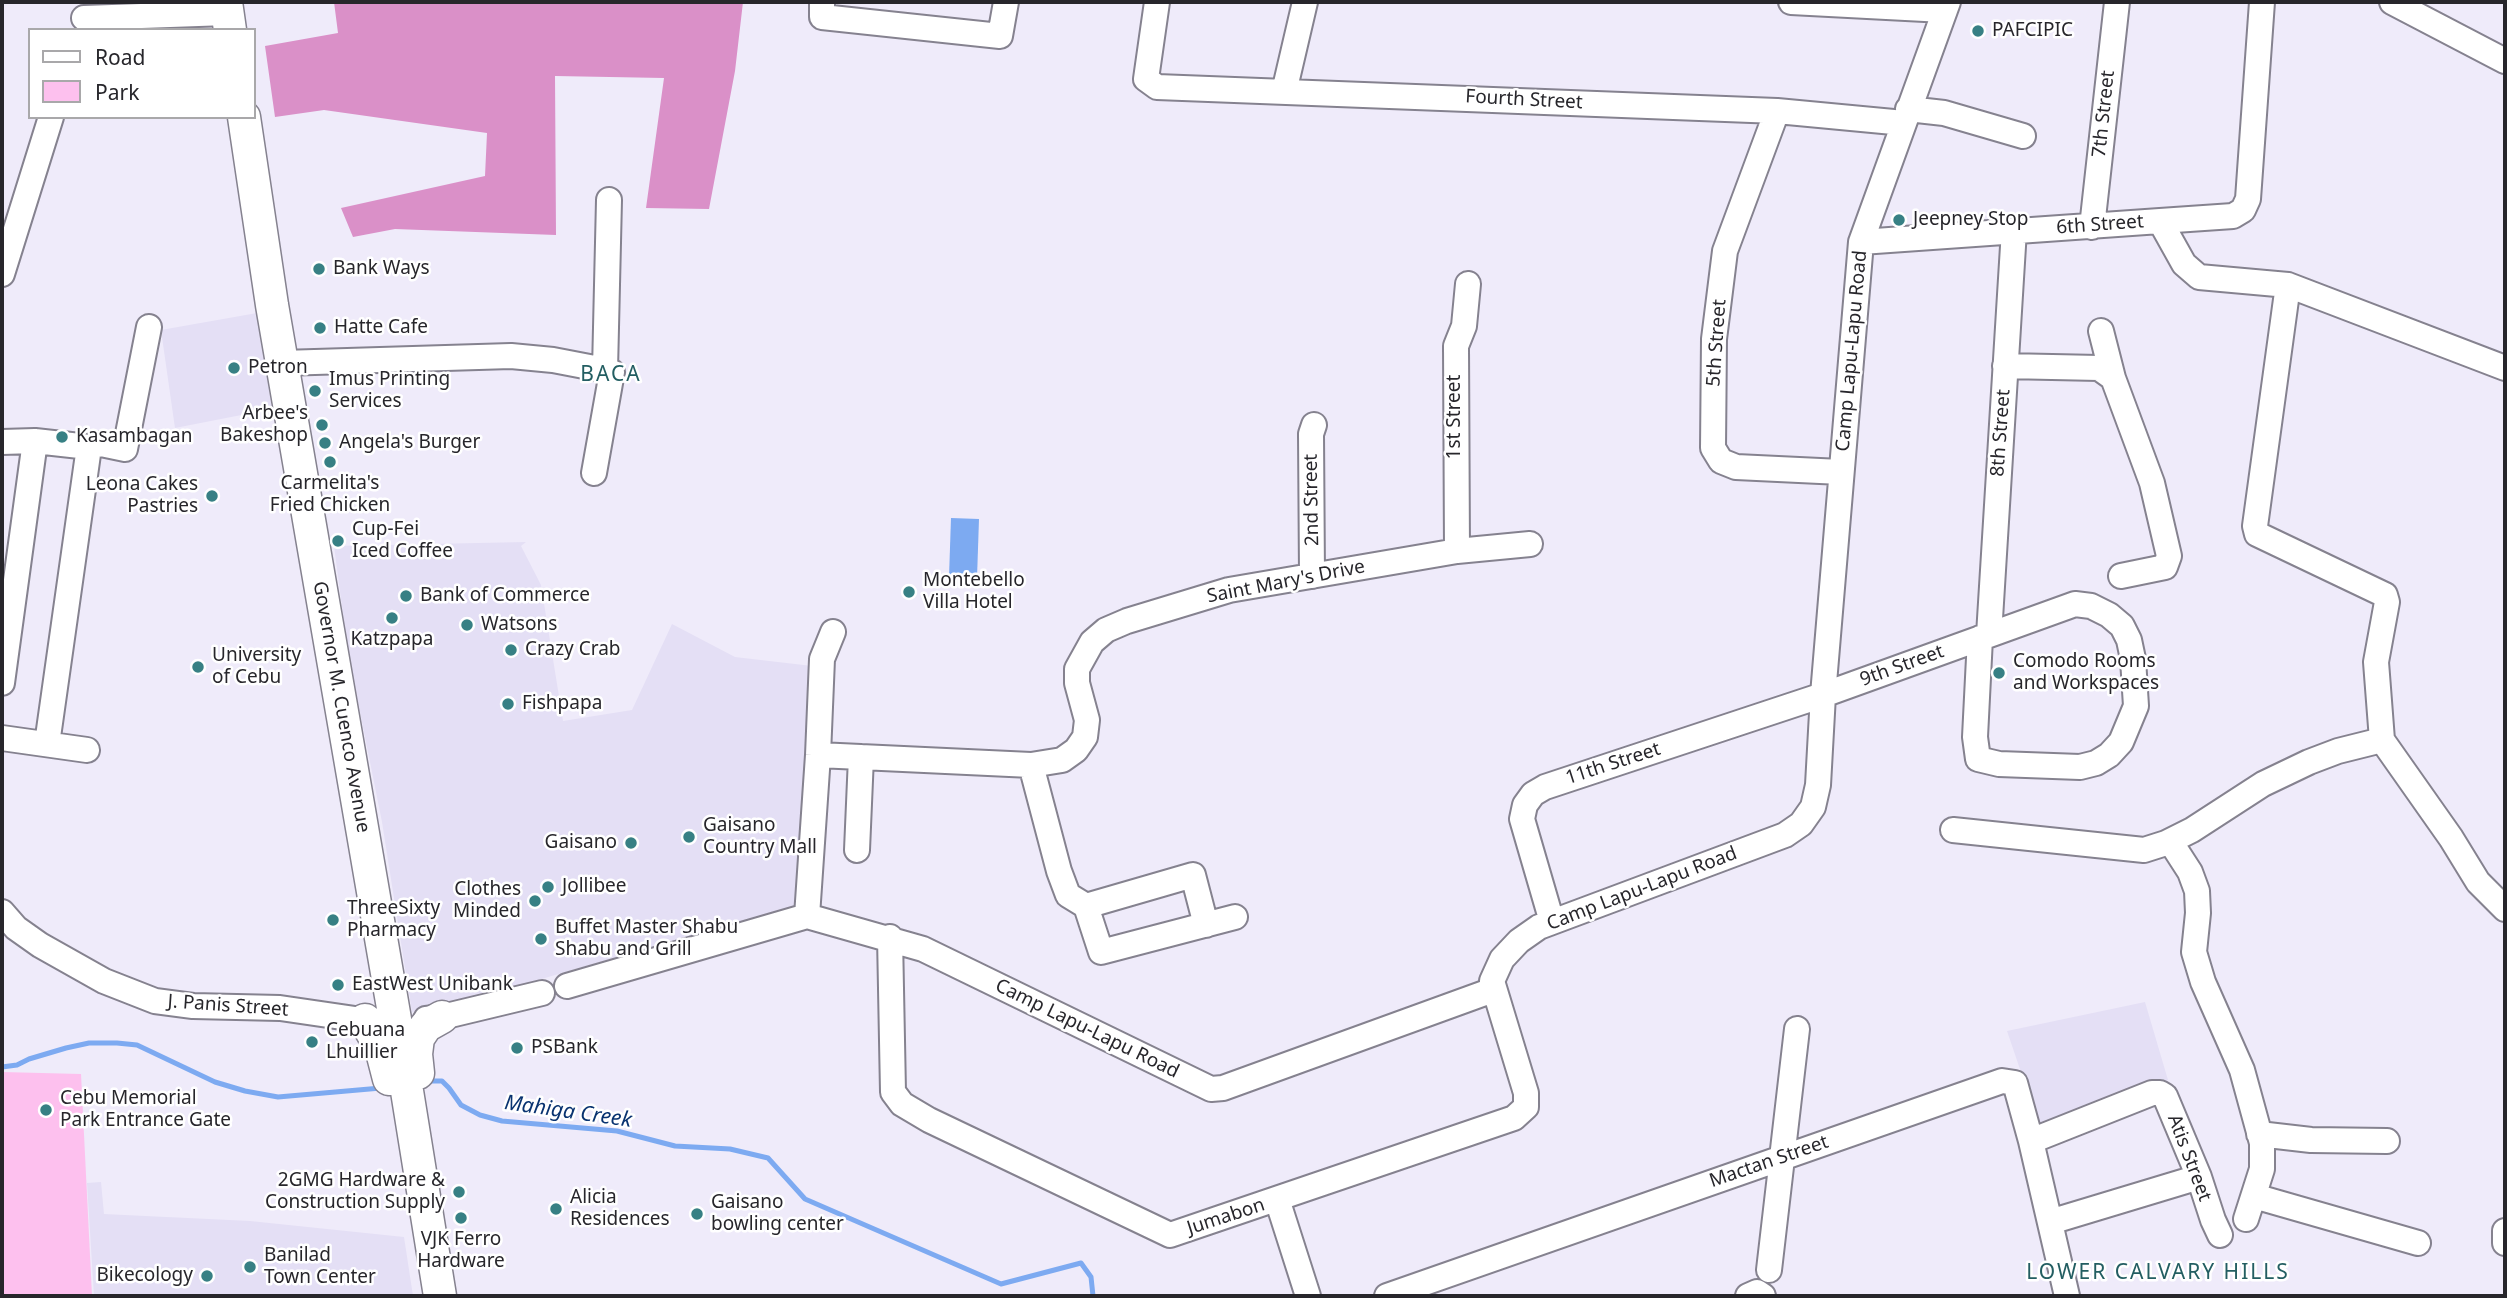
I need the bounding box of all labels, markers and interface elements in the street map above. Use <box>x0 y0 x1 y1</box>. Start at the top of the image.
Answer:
place label: PAFCIPIC <box>1992 20 2073 42</box>
marker: PAFCIPIC <box>1970 23 1986 39</box>
legend <box>28 28 256 119</box>
text: Road <box>95 43 145 71</box>
street label: 7th Street <box>2088 69 2120 159</box>
text: Park <box>95 78 139 106</box>
street label: Fourth Street <box>1465 86 1583 114</box>
place label: Jeepney Stop <box>1913 209 2028 231</box>
street label: 6th Street <box>2056 211 2144 239</box>
marker: Jeepney Stop <box>1891 212 1907 228</box>
street label: Camp Lapu-Lapu Road <box>1832 249 1872 453</box>
place label: Bank Ways <box>333 258 430 280</box>
marker: Bank Ways <box>311 261 327 277</box>
street label: 5th Street <box>1703 299 1731 387</box>
place label: Hatte Cafe <box>334 317 428 339</box>
marker: Hatte Cafe <box>312 320 328 336</box>
place label: Petron <box>248 357 308 379</box>
marker: Petron <box>226 360 242 376</box>
district label: BACA <box>581 362 641 388</box>
place label: Imus Printing Services <box>329 369 450 413</box>
street label: 1st Street <box>1444 375 1466 459</box>
marker: Imus Printing Services <box>307 383 323 399</box>
street label: 8th Street <box>1987 389 2015 477</box>
place label: Arbee's Bakeshop <box>220 403 308 447</box>
marker: Arbee's Bakeshop <box>314 417 330 433</box>
place label: Kasambagan <box>76 426 192 448</box>
marker: Kasambagan <box>54 429 70 445</box>
place label: Angela's Burger <box>339 432 480 454</box>
marker: Angela's Burger <box>317 435 333 451</box>
marker: Carmelita's Fried Chicken <box>322 454 338 470</box>
street label: 2nd Street <box>1300 454 1324 546</box>
place label: Carmelita's Fried Chicken <box>270 473 390 517</box>
place label: Leona Cakes Pastries <box>86 474 198 518</box>
marker: Leona Cakes Pastries <box>204 488 220 504</box>
place label: Cup-Fei Iced Coffee <box>352 519 453 563</box>
marker: Cup-Fei Iced Coffee <box>330 533 346 549</box>
street label: Saint Mary's Drive <box>1205 556 1367 608</box>
place label: Montebello Villa Hotel <box>923 570 1025 614</box>
street label: Governor M. Cuenco Avenue <box>308 579 374 835</box>
marker: Montebello Villa Hotel <box>901 584 917 600</box>
place label: Bank of Commerce <box>420 585 590 607</box>
marker: Bank of Commerce <box>398 588 414 604</box>
marker: Katzpapa <box>384 610 400 626</box>
place label: Watsons <box>481 614 557 636</box>
marker: Watsons <box>459 617 475 633</box>
place label: Katzpapa <box>351 629 433 651</box>
place label: Crazy Crab <box>525 639 621 661</box>
street label: 9th Street <box>1857 640 1947 692</box>
marker: Crazy Crab <box>503 642 519 658</box>
place label: University of Cebu <box>212 645 301 689</box>
place label: Comodo Rooms and Workspaces <box>2013 651 2159 695</box>
marker: University of Cebu <box>190 659 206 675</box>
marker: Comodo Rooms and Workspaces <box>1991 665 2007 681</box>
place label: Fishpapa <box>522 693 602 715</box>
marker: Fishpapa <box>500 696 516 712</box>
street label: 11th Street <box>1563 738 1663 790</box>
place label: Gaisano Country Mall <box>703 815 817 859</box>
marker: Gaisano Country Mall <box>681 829 697 845</box>
place label: Gaisano <box>545 832 617 854</box>
marker: Gaisano <box>623 835 639 851</box>
street label: Camp Lapu-Lapu Road <box>1544 842 1740 936</box>
place label: Jollibee <box>562 876 627 898</box>
place label: Clothes Minded <box>453 879 521 923</box>
marker: Jollibee <box>540 879 556 895</box>
marker: Clothes Minded <box>527 893 543 909</box>
place label: ThreeSixty Pharmacy <box>347 898 440 942</box>
marker: ThreeSixty Pharmacy <box>325 912 341 928</box>
place label: Buffet Master Shabu Shabu and Grill <box>555 917 738 961</box>
marker: Buffet Master Shabu Shabu and Grill <box>533 931 549 947</box>
place label: EastWest Unibank <box>352 974 513 996</box>
street label: Camp Lapu-Lapu Road <box>991 975 1183 1083</box>
marker: EastWest Unibank <box>330 977 346 993</box>
street label: J. Panis Street <box>167 990 289 1022</box>
place label: Cebuana Lhuillier <box>326 1020 405 1064</box>
marker: Cebuana Lhuillier <box>304 1034 320 1050</box>
place label: PSBank <box>531 1037 598 1059</box>
marker: PSBank <box>509 1040 525 1056</box>
place label: Cebu Memorial Park Entrance Gate <box>60 1088 231 1132</box>
water label: Mahiga Creek <box>503 1091 633 1133</box>
marker: Cebu Memorial Park Entrance Gate <box>38 1102 54 1118</box>
street label: Atis Street <box>2162 1111 2216 1205</box>
street label: Mactan Street <box>1707 1131 1831 1193</box>
place label: 2GMG Hardware & Construction Supply <box>265 1170 445 1214</box>
marker: 2GMG Hardware & Construction Supply <box>451 1184 467 1200</box>
place label: Alicia Residences <box>570 1187 670 1231</box>
place label: Gaisano bowling center <box>711 1192 844 1236</box>
street label: Jumabon <box>1184 1194 1268 1240</box>
marker: Alicia Residences <box>548 1201 564 1217</box>
marker: Gaisano bowling center <box>689 1206 705 1222</box>
marker: VJK Ferro Hardware <box>453 1210 469 1226</box>
place label: VJK Ferro Hardware <box>417 1229 505 1273</box>
place label: Banilad Town Center <box>264 1245 376 1289</box>
marker: Banilad Town Center <box>242 1259 258 1275</box>
district label: LOWER CALVARY HILLS <box>2029 1260 2287 1286</box>
place label: Bikecology <box>96 1265 193 1287</box>
marker: Bikecology <box>199 1268 215 1284</box>

